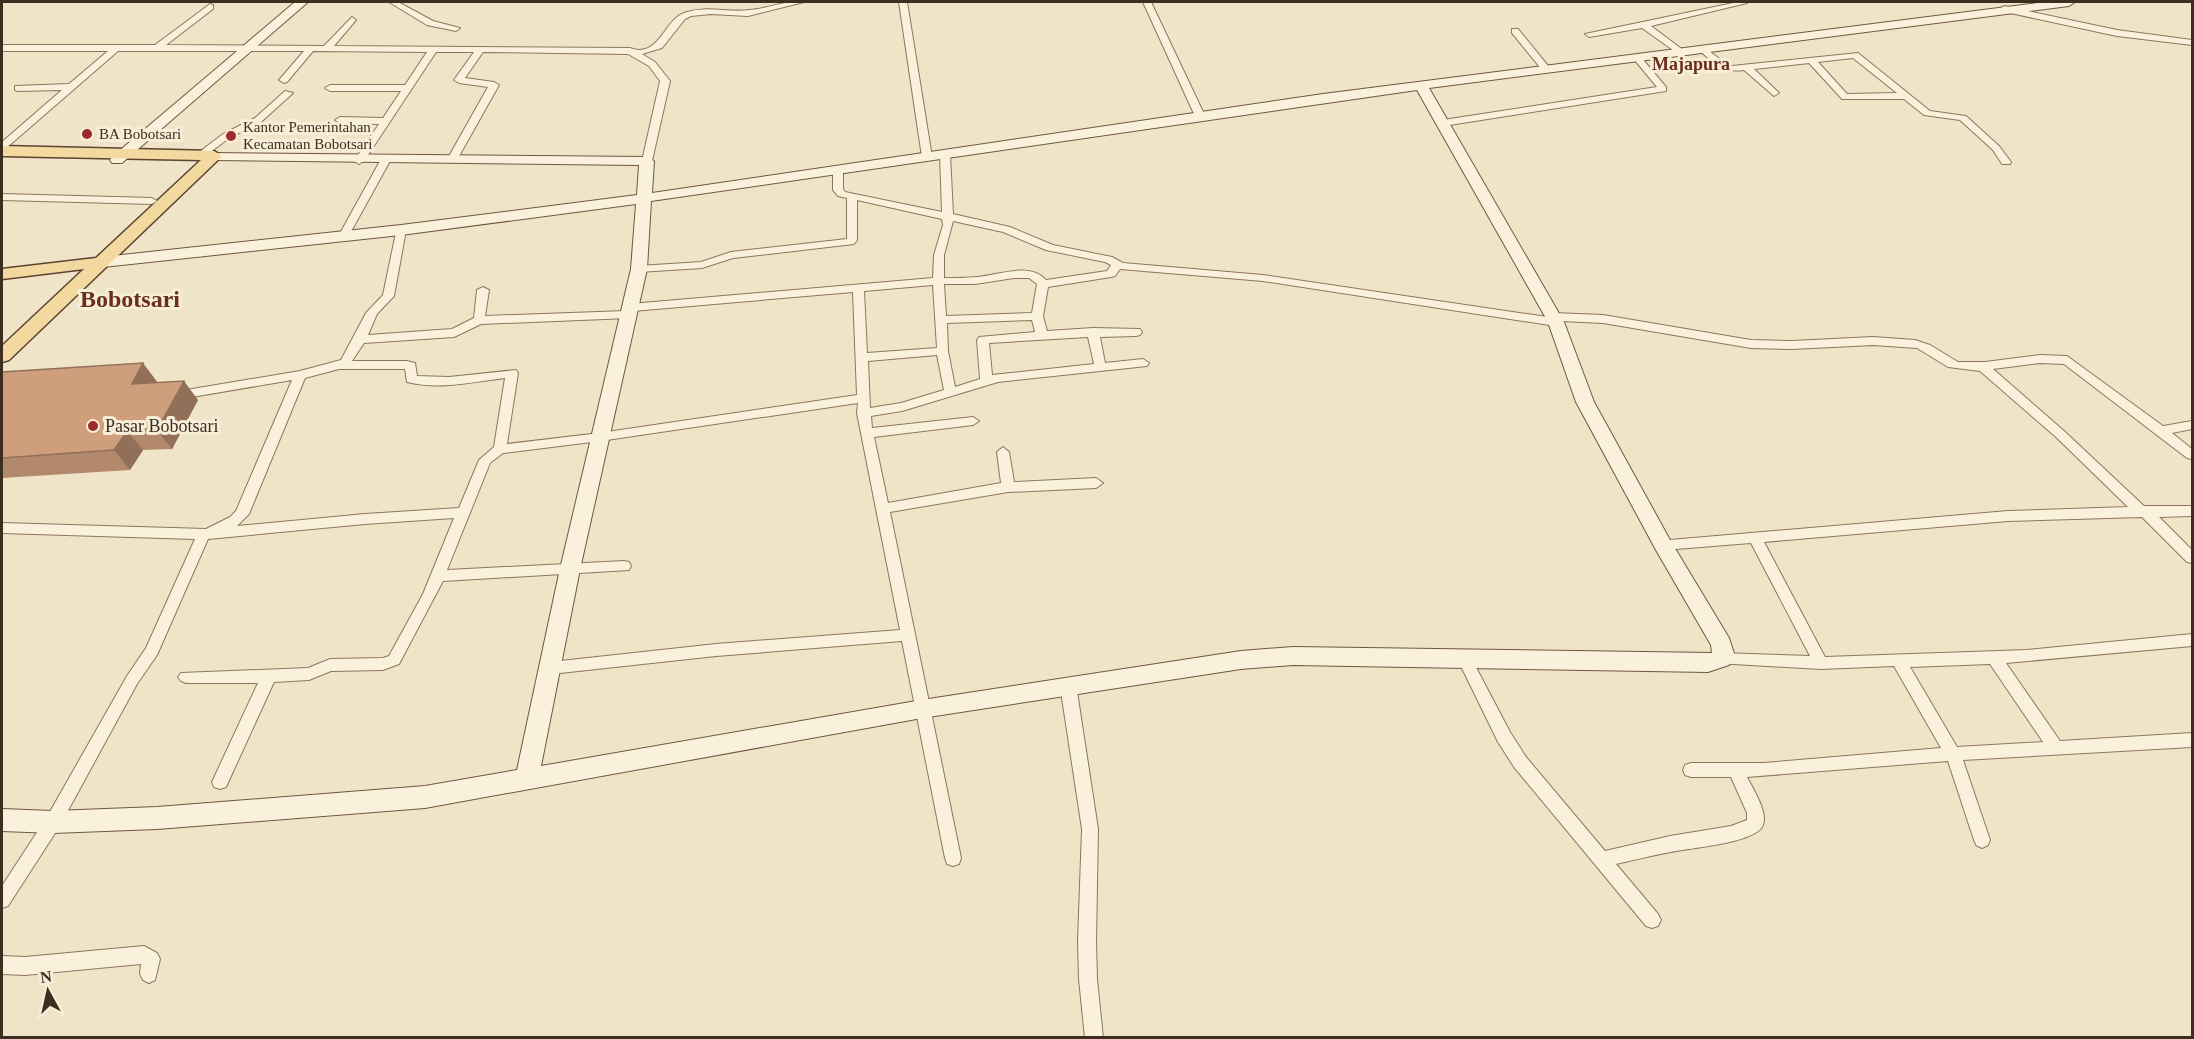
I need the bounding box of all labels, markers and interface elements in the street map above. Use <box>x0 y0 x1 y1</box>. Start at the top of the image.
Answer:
district label: Majapura <box>1652 54 1730 74</box>
place label: Kantor Pemerintahan Kecamatan Bobotsari <box>243 119 373 152</box>
place label: BA Bobotsari <box>99 126 181 142</box>
marker: BA Bobotsari <box>80 127 94 141</box>
marker: Kantor Pemerintahan Kecamatan Bobotsari <box>224 129 238 143</box>
district label: Bobotsari <box>80 286 180 312</box>
place label: Pasar Bobotsari <box>105 416 218 436</box>
marker: Pasar Bobotsari <box>86 419 100 433</box>
north arrow <box>18 961 78 1021</box>
text: N <box>39 967 53 986</box>

